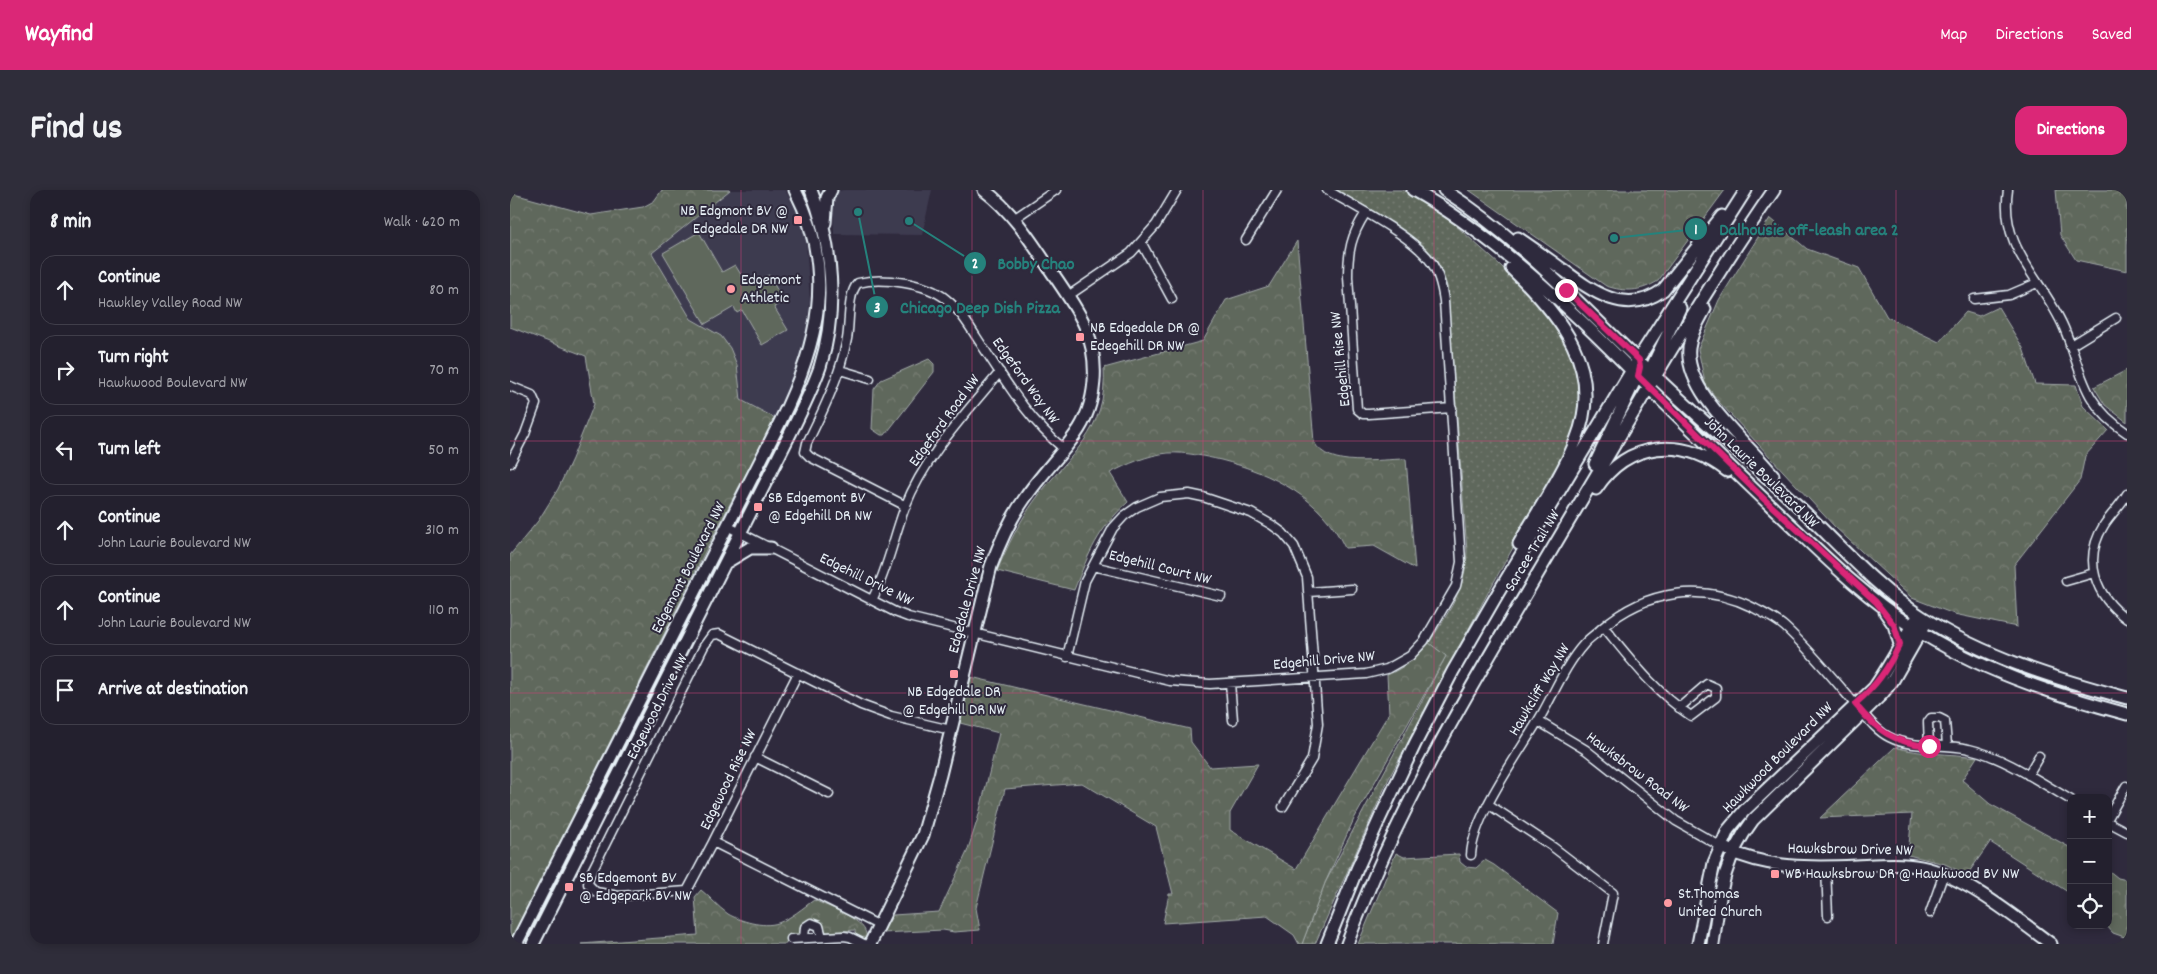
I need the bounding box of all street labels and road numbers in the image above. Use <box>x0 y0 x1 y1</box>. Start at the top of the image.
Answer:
street label: Edgehill Rise NW <box>1324 309 1357 408</box>
street label: Edgeford Way NW <box>986 333 1065 430</box>
street label: Edgeford Road NW <box>904 369 987 472</box>
street label: John Laurie Boulevard NW <box>1698 412 1824 535</box>
street label: Edgemont Boulevard NW <box>646 498 732 638</box>
street label: Sarcee Trail NW <box>1499 505 1567 596</box>
street label: Edgedale Drive NW <box>943 543 994 656</box>
street label: Edgehill Court NW <box>1106 544 1214 592</box>
street label: Edgehill Drive NW <box>815 547 918 613</box>
street label: Hawkcliff Way NW <box>1503 639 1577 741</box>
street label: Edgehill Drive NW <box>1272 645 1377 677</box>
street label: Edgewood Drive NW <box>621 649 695 764</box>
street label: Hawkwood Boulevard NW <box>1717 697 1839 819</box>
street label: Edgewood Rise NW <box>695 725 764 834</box>
street label: Hawksbrow Road NW <box>1581 727 1694 820</box>
street label: Hawksbrow Drive NW <box>1787 837 1913 863</box>

